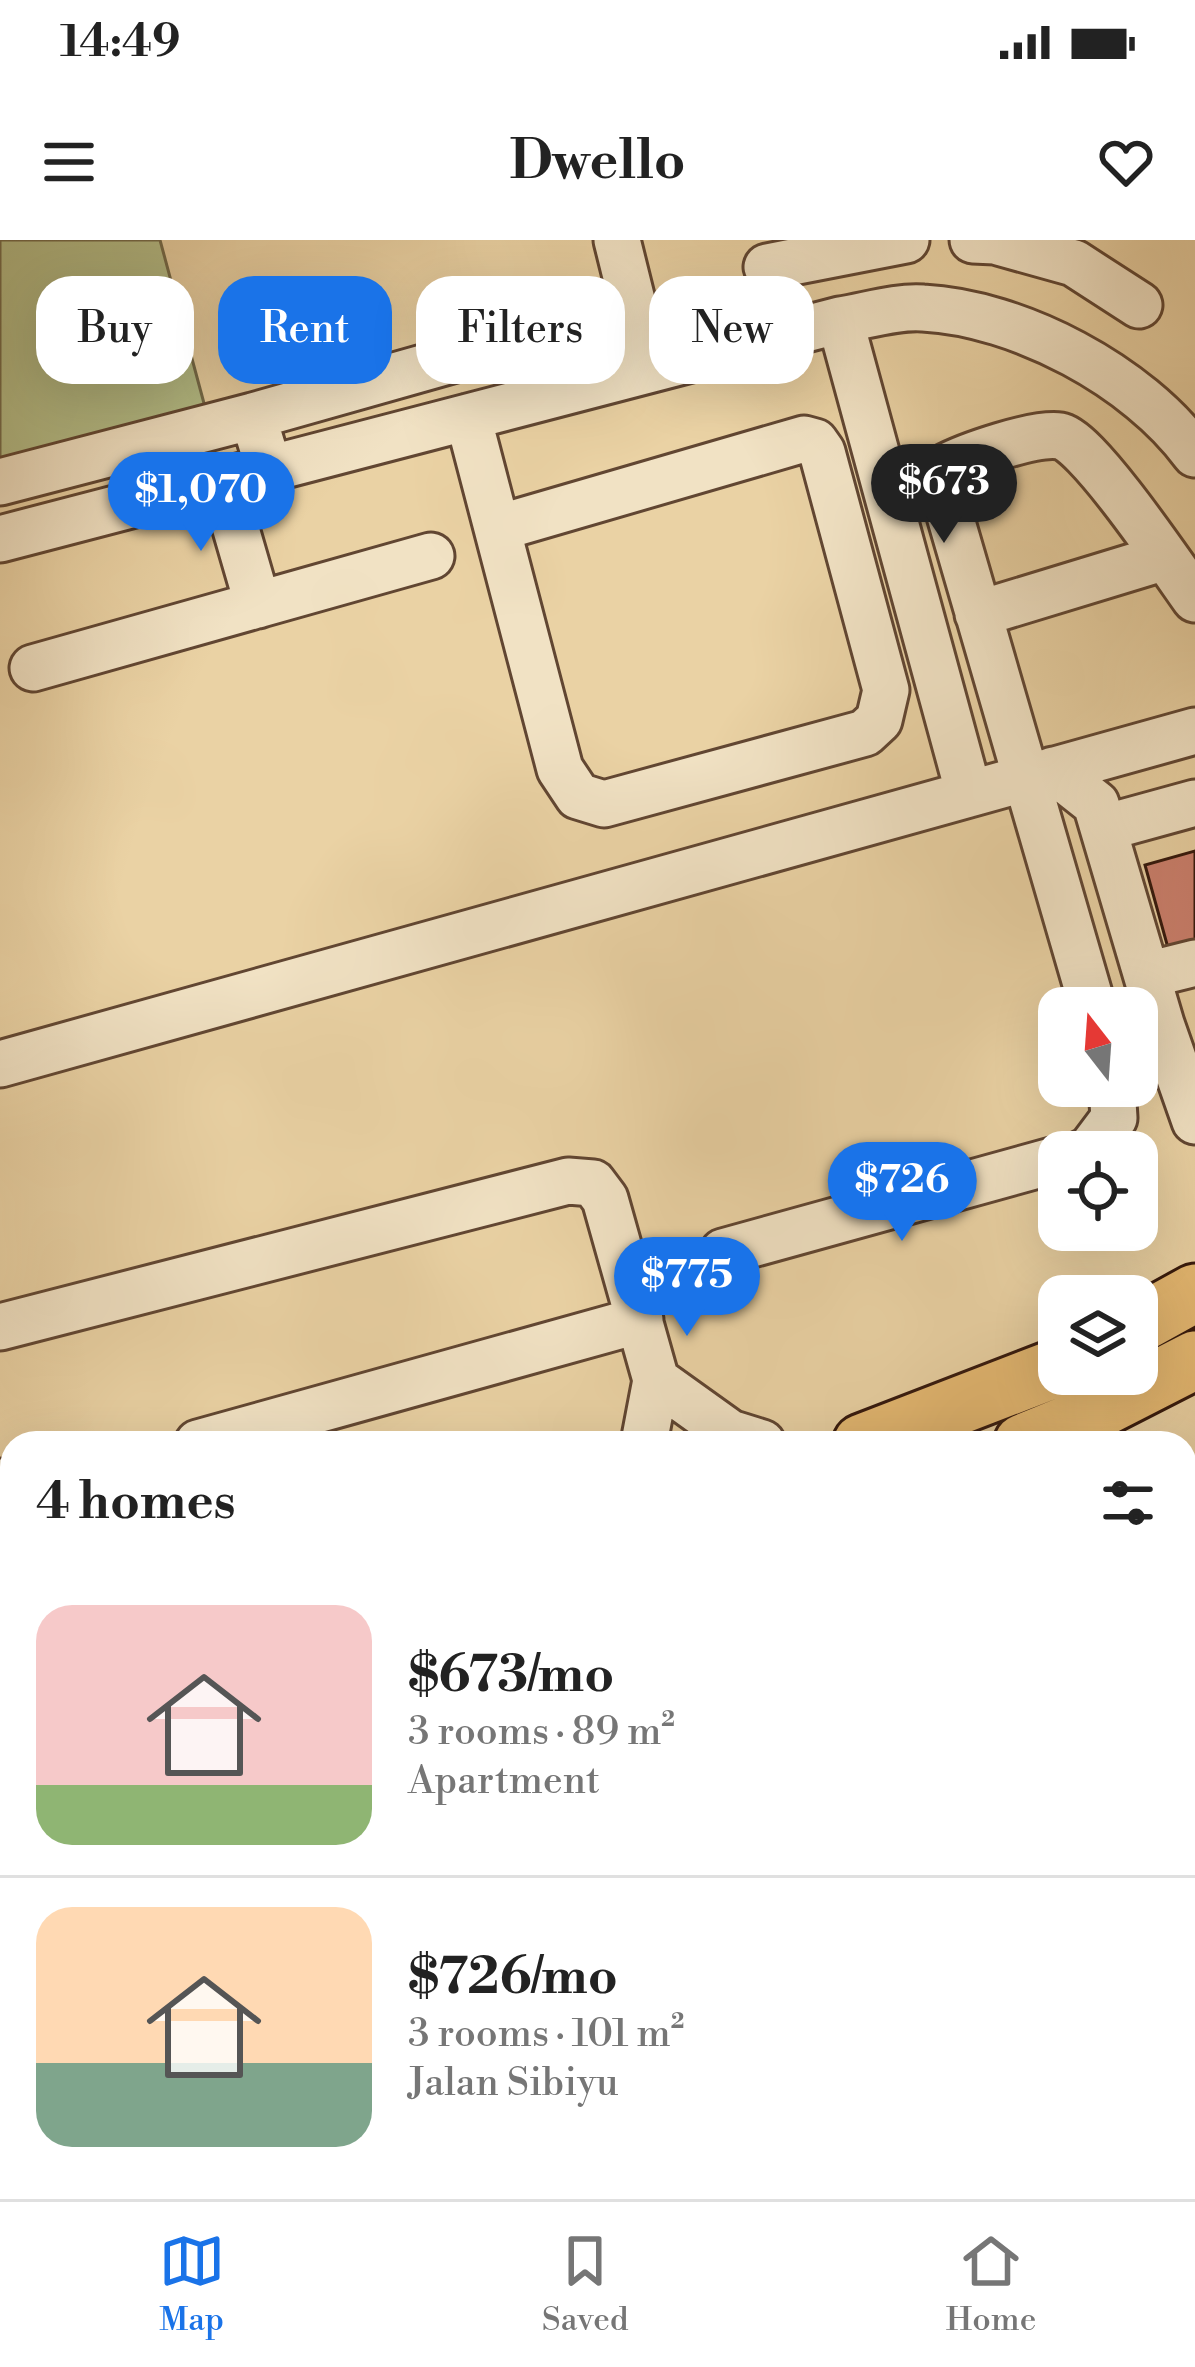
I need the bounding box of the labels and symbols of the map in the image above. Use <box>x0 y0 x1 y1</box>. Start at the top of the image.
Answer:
pin: $673 <box>873 444 1015 546</box>
pin: $1,070 <box>103 452 299 554</box>
north arrow <box>1038 987 1158 1107</box>
pin: $726 <box>831 1142 973 1244</box>
pin: $775 <box>616 1237 758 1339</box>

